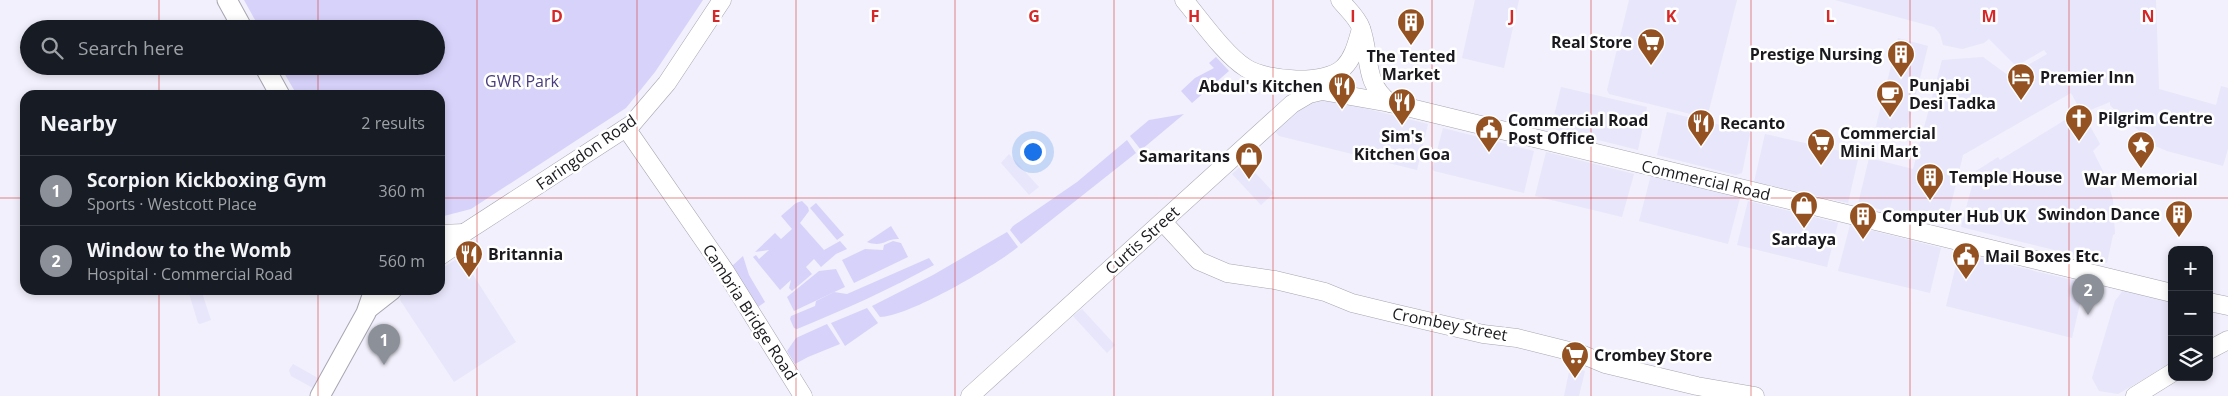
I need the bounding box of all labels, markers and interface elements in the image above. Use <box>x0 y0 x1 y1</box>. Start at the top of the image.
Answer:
text: D <box>551 5 563 27</box>
text: E <box>712 5 721 27</box>
text: F <box>871 5 879 27</box>
text: G <box>1028 5 1040 27</box>
text: H <box>1188 5 1200 27</box>
text: I <box>1350 5 1356 27</box>
text: J <box>1507 5 1515 27</box>
text: K <box>1666 5 1677 27</box>
text: L <box>1825 5 1835 27</box>
text: M <box>1981 5 1997 27</box>
text: N <box>2141 5 2155 27</box>
building icon: The Tented Market <box>1396 7 1426 46</box>
search box <box>20 20 445 75</box>
supermarket icon: Real Store <box>1636 27 1666 66</box>
place label: Real Store <box>1551 31 1632 53</box>
icon: search <box>38 34 66 62</box>
text: Search here <box>78 35 184 61</box>
building icon: Prestige Nursing <box>1886 39 1916 78</box>
place label: Prestige Nursing <box>1750 43 1882 65</box>
place label: The Tented Market <box>1366 45 1456 85</box>
hotel icon: Premier Inn <box>2006 62 2036 101</box>
place label: Premier Inn <box>2040 66 2135 88</box>
park label: GWR Park <box>485 70 560 92</box>
restaurant icon: Abdul's Kitchen <box>1327 71 1357 110</box>
place label: Punjabi Desi Tadka <box>1909 74 1996 114</box>
place label: Abdul's Kitchen <box>1199 75 1323 97</box>
cafe icon: Punjabi Desi Tadka <box>1875 79 1905 118</box>
restaurant icon: Sim's Kitchen Goa <box>1387 87 1417 126</box>
church icon: Pilgrim Centre <box>2064 103 2094 142</box>
place label: Pilgrim Centre <box>2098 107 2213 129</box>
restaurant icon: Recanto <box>1686 108 1716 147</box>
text: Nearby <box>40 109 117 137</box>
street label: Faringdon Road <box>531 109 641 195</box>
place label: Commercial Road Post Office <box>1508 109 1648 149</box>
text: 2 results <box>361 112 425 134</box>
place label: Recanto <box>1720 112 1785 134</box>
public building icon: Commercial Road Post Office <box>1474 114 1504 153</box>
place label: Commercial Mini Mart <box>1840 122 1936 162</box>
place label: Sim's Kitchen Goa <box>1354 125 1450 165</box>
supermarket icon: Commercial Mini Mart <box>1806 127 1836 166</box>
place icon: War Memorial <box>2126 130 2156 169</box>
your location <box>1020 139 1046 165</box>
shop icon: Samaritans <box>1234 141 1264 180</box>
place label: Samaritans <box>1139 145 1230 167</box>
street label: Commercial Road <box>1639 154 1773 206</box>
building icon: Temple House <box>1915 162 1945 201</box>
place label: Temple House <box>1949 166 2062 188</box>
text: Scorpion Kickboxing Gym <box>87 167 327 193</box>
place label: War Memorial <box>2084 168 2198 190</box>
text: 1 <box>51 180 61 202</box>
text: 360 m <box>379 180 425 202</box>
shop icon: Sardaya <box>1789 190 1819 229</box>
text: Sports · Westcott Place <box>87 193 257 215</box>
building icon: Swindon Dance <box>2164 199 2194 238</box>
street label: Curtis Street <box>1100 201 1184 279</box>
building icon: Computer Hub UK <box>1848 201 1878 240</box>
place label: Swindon Dance <box>2038 203 2160 225</box>
place label: Computer Hub UK <box>1882 205 2026 227</box>
place label: Sardaya <box>1772 228 1836 250</box>
text: Window to the Womb <box>87 237 291 263</box>
restaurant icon: Britannia <box>454 239 484 278</box>
street label: Cambria Bridge Road <box>698 240 802 384</box>
public building icon: Mail Boxes Etc. <box>1951 241 1981 280</box>
place label: Britannia <box>488 243 563 265</box>
place label: Mail Boxes Etc. <box>1985 245 2104 267</box>
map controls <box>2168 246 2213 381</box>
button: + <box>2168 246 2213 291</box>
text: 2 <box>51 250 61 272</box>
text: 560 m <box>379 250 425 272</box>
text: Hospital · Commercial Road <box>87 263 293 285</box>
pin: 2 <box>2072 274 2104 315</box>
button: − <box>2168 291 2213 336</box>
street label: Crombey Street <box>1391 302 1510 346</box>
pin: 1 <box>368 324 400 365</box>
button: layers <box>2168 336 2213 381</box>
supermarket icon: Crombey Store <box>1560 340 1590 379</box>
place label: Crombey Store <box>1594 344 1712 366</box>

